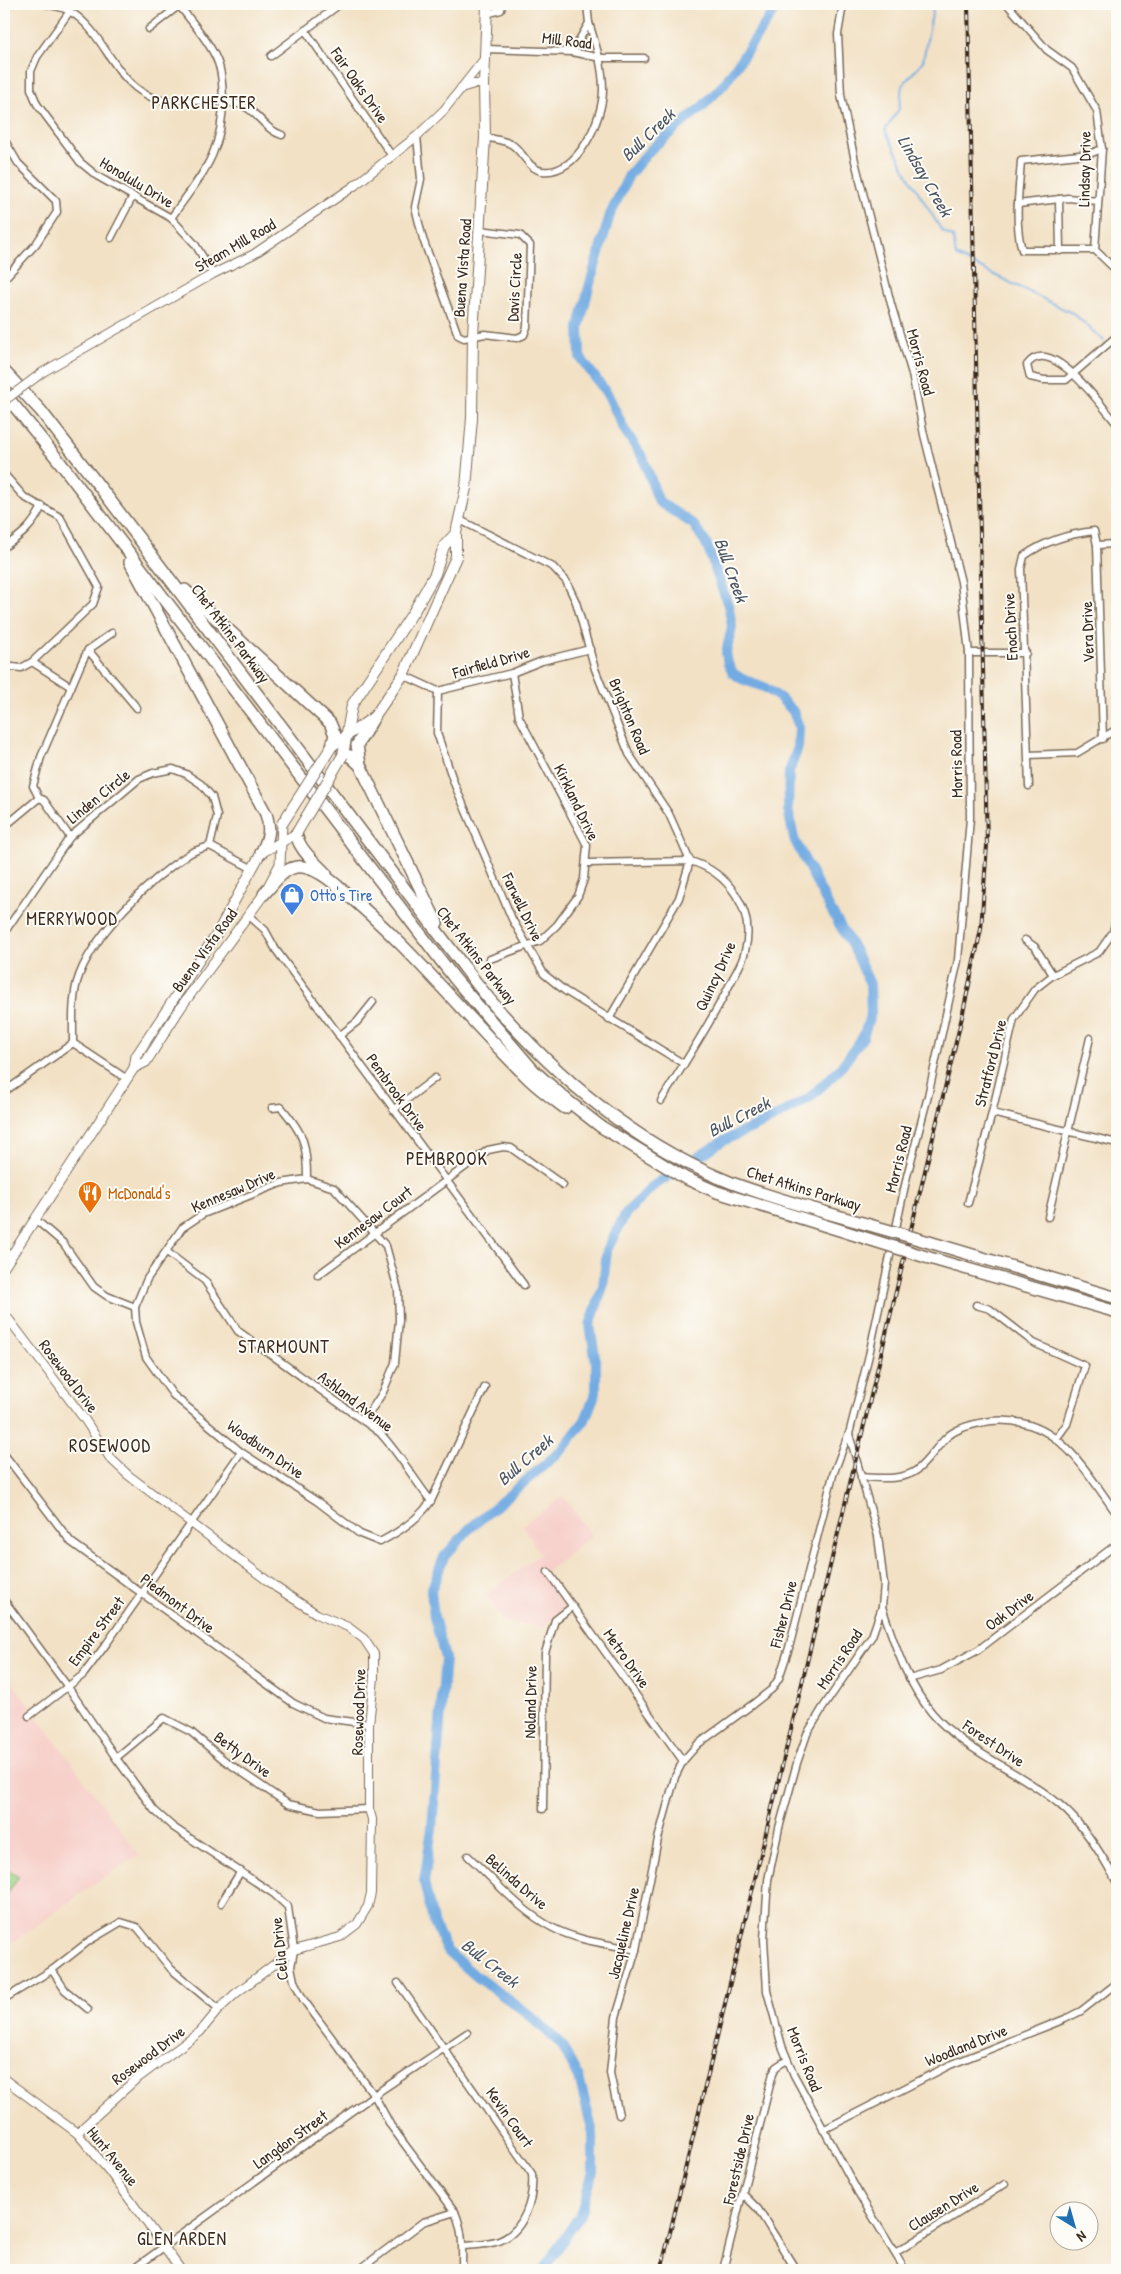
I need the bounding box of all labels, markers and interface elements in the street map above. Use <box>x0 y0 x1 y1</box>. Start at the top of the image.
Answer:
street label: Mill Road <box>541 26 593 54</box>
street label: Fair Oaks Drive <box>325 42 394 128</box>
district label: PARKCHESTER <box>151 90 257 115</box>
water label: Bull Creek <box>615 101 681 167</box>
water label: Lindsay Creek <box>892 130 960 222</box>
street label: Lindsay Drive <box>1072 130 1096 207</box>
street label: Honolulu Drive <box>96 151 179 213</box>
street label: Steam Mill Road <box>191 213 279 277</box>
street label: Buena Vista Road <box>448 218 476 318</box>
street label: Davis Circle <box>501 251 527 322</box>
street label: Morris Road <box>902 326 940 398</box>
water label: Bull Creek <box>708 534 755 607</box>
street label: Chet Atkins Parkway <box>186 579 276 687</box>
street label: Enoch Drive <box>997 592 1023 661</box>
street label: Vera Drive <box>1075 600 1099 663</box>
street label: Fairfield Drive <box>449 640 533 684</box>
street label: Brighton Road <box>604 675 656 757</box>
street label: Morris Road <box>944 730 968 798</box>
street label: Kirkland Drive <box>549 760 605 844</box>
street label: Linden Circle <box>62 763 135 828</box>
street label: Farwell Drive <box>497 869 549 945</box>
shop icon: Otto's Tire <box>279 882 305 916</box>
place label: Otto's Tire <box>310 884 373 906</box>
street label: Chet Atkins Parkway <box>432 901 522 1009</box>
street label: Buena Vista Road <box>166 904 242 996</box>
district label: MERRYWOOD <box>26 906 118 931</box>
street label: Quincy Drive <box>689 937 741 1014</box>
street label: Stratford Drive <box>969 1016 1012 1109</box>
street label: Pembrook Drive <box>361 1049 433 1136</box>
water label: Bull Creek <box>703 1090 776 1143</box>
street label: Morris Road <box>879 1123 917 1195</box>
district label: PEMBROOK <box>406 1146 488 1171</box>
street label: Chet Atkins Parkway <box>744 1160 864 1216</box>
street label: Kennesaw Drive <box>188 1162 279 1218</box>
restaurant icon: McDonald's <box>77 1180 103 1214</box>
street label: Kennesaw Court <box>329 1180 417 1254</box>
place label: McDonald's <box>108 1182 171 1204</box>
district label: STARMOUNT <box>238 1334 330 1359</box>
street label: Rosewood Drive <box>34 1335 104 1418</box>
street label: Ashland Avenue <box>314 1365 399 1437</box>
street label: Woodburn Drive <box>223 1414 309 1484</box>
water label: Bull Creek <box>491 1427 559 1491</box>
district label: ROSEWOOD <box>69 1433 151 1458</box>
street label: Piedmont Drive <box>136 1568 220 1639</box>
street label: Fisher Drive <box>764 1577 802 1651</box>
street label: Oak Drive <box>980 1584 1038 1636</box>
street label: Empire Street <box>63 1591 130 1670</box>
street label: Metro Drive <box>599 1624 656 1693</box>
street label: Morris Road <box>811 1625 867 1693</box>
street label: Noland Drive <box>518 1665 542 1739</box>
street label: Rosewood Drive <box>345 1668 371 1756</box>
street label: Forest Drive <box>958 1714 1030 1772</box>
street label: Betty Drive <box>210 1726 277 1783</box>
street label: Belinda Drive <box>481 1848 553 1915</box>
street label: Jacqueline Drive <box>602 1884 644 1981</box>
street label: Celia Drive <box>265 1916 293 1982</box>
water label: Bull Creek <box>456 1932 526 1994</box>
street label: Woodland Drive <box>922 2018 1011 2071</box>
street label: Rosewood Drive <box>107 2020 190 2090</box>
street label: Morris Road <box>782 2023 828 2095</box>
street label: Kevin Court <box>481 2082 539 2152</box>
street label: Langdon Street <box>248 2104 332 2174</box>
street label: Forestside Drive <box>717 2111 759 2208</box>
street label: Hunt Avenue <box>82 2122 144 2191</box>
street label: Clausen Drive <box>904 2175 983 2236</box>
north arrow <box>1048 2202 1098 2252</box>
district label: GLEN ARDEN <box>137 2226 227 2251</box>
text: N <box>1073 2227 1091 2247</box>

